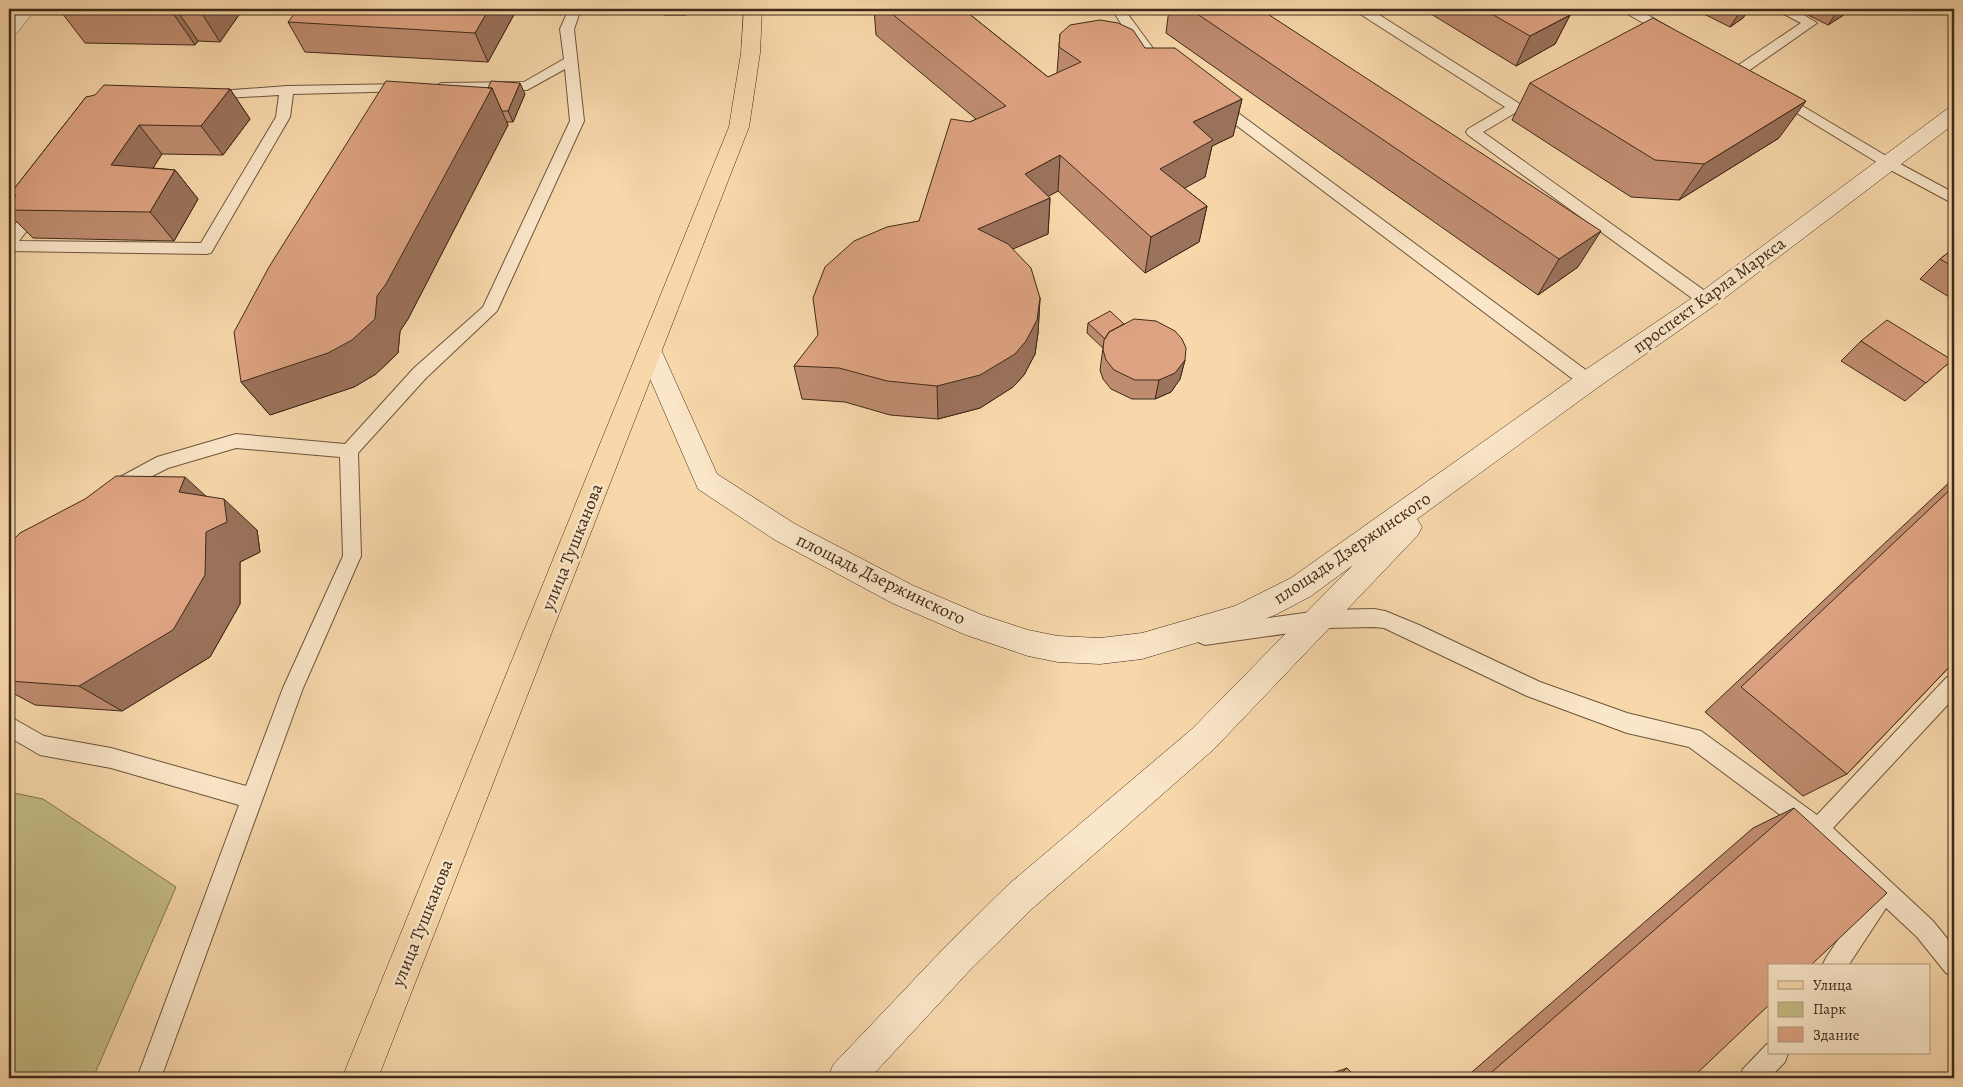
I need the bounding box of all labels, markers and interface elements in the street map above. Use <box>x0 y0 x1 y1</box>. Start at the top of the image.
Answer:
street label: проспект Карла Маркса <box>1628 231 1791 359</box>
street label: улица Тушканова <box>535 479 609 615</box>
street label: площадь Дзержинского <box>1269 486 1435 610</box>
street label: площадь Дзержинского <box>792 528 970 630</box>
street label: улица Тушканова <box>385 855 459 991</box>
legend <box>1768 964 1930 1054</box>
text: Улица <box>1813 975 1852 995</box>
text: Парк <box>1813 999 1846 1019</box>
text: Здание <box>1813 1025 1860 1045</box>

